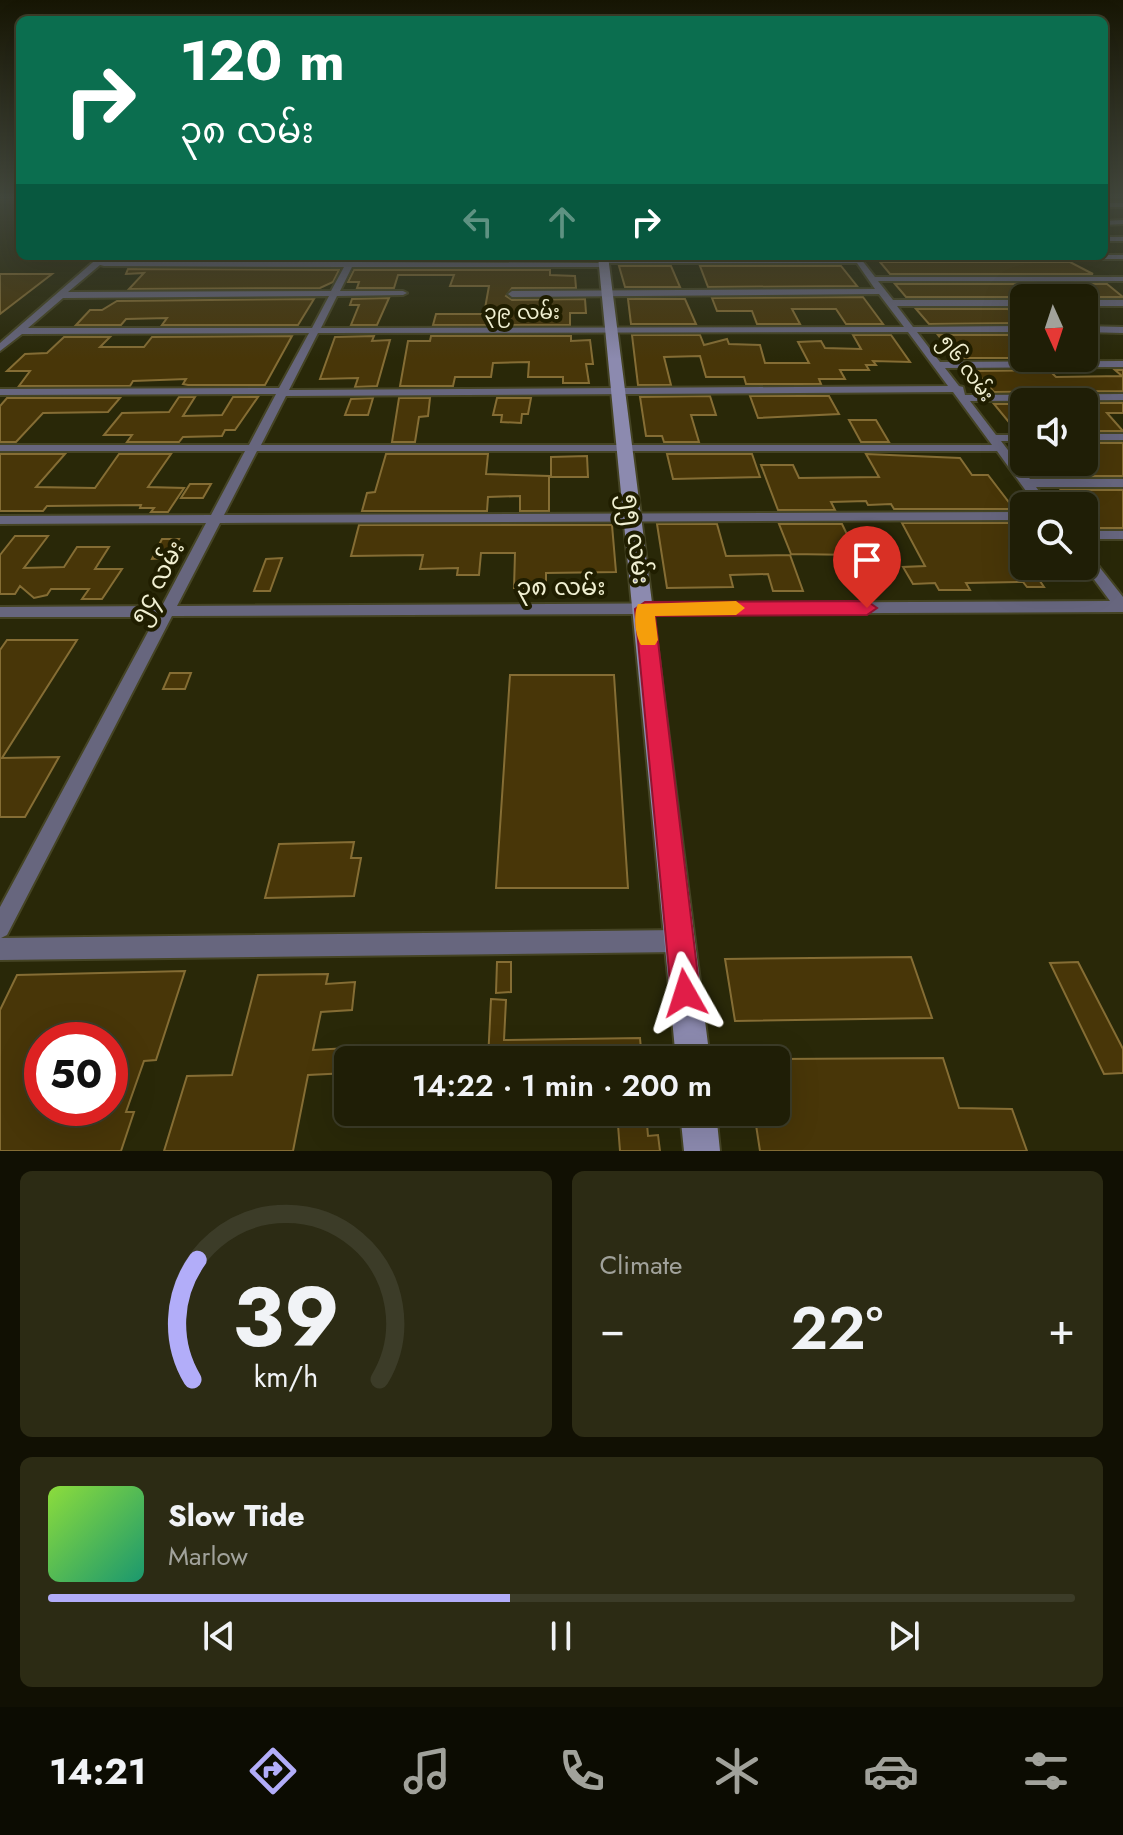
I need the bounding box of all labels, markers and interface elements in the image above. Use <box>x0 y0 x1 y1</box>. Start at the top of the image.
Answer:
text: 120 m <box>180 20 345 101</box>
icon: right <box>48 48 152 152</box>
text: ၃၈ လမ်း <box>180 104 314 156</box>
icon: left <box>456 200 500 244</box>
icon: ahead <box>540 200 584 244</box>
icon: right <box>624 200 668 244</box>
north arrow <box>1010 284 1098 372</box>
map controls <box>1010 284 1098 580</box>
street label: ၃၉ လမ်း <box>484 298 560 328</box>
street label: ၅၆ လမ်း <box>931 329 1001 409</box>
button: sound <box>1010 388 1098 476</box>
street label: ၅၅ လမ်း <box>612 492 659 587</box>
button: search <box>1010 492 1098 580</box>
pin <box>833 526 901 608</box>
street label: ၅၄ လမ်း <box>120 534 195 631</box>
icon: arrive <box>845 538 889 582</box>
street label: ၃၈ လမ်း <box>516 569 606 606</box>
position arrow <box>643 951 727 1035</box>
speed limit sign: 50 <box>24 1022 128 1126</box>
text: 14:22 · 1 min · 200 m <box>412 1064 712 1107</box>
text: Climate <box>600 1246 682 1284</box>
text: 39 <box>232 1257 339 1377</box>
text: 22° <box>790 1285 883 1372</box>
text: − <box>600 1297 625 1361</box>
text: + <box>1048 1297 1075 1361</box>
text: km/h <box>253 1356 318 1398</box>
text: Slow Tide <box>168 1494 305 1537</box>
text: Marlow <box>168 1537 248 1575</box>
icon: previous <box>197 1614 241 1658</box>
icon: pause <box>539 1614 583 1658</box>
icon: next <box>882 1614 926 1658</box>
icon: directions <box>245 1743 301 1799</box>
icon: music <box>399 1743 455 1799</box>
icon: phone <box>554 1743 610 1799</box>
icon: climate <box>709 1743 765 1799</box>
icon: car <box>863 1743 919 1799</box>
icon: filters <box>1018 1743 1074 1799</box>
text: 14:21 <box>49 1745 146 1797</box>

